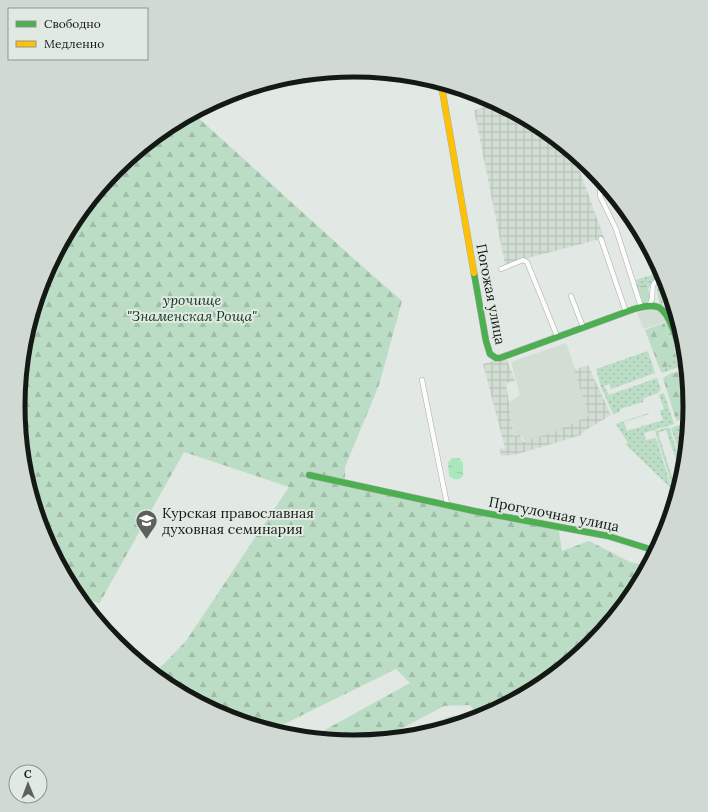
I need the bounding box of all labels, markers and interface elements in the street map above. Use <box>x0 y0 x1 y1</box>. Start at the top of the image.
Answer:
legend <box>8 8 148 60</box>
text: Свободно <box>44 16 101 31</box>
text: Медленно <box>44 36 104 51</box>
street label: Погожая улица <box>472 242 510 346</box>
park label: урочище "Знаменская Роща" <box>127 291 257 325</box>
street label: Прогулочная улица <box>487 493 621 535</box>
place label: Курская православная духовная семинария <box>162 504 314 538</box>
school or university icon: Курская православная духовная семинария <box>134 508 160 541</box>
north arrow <box>8 764 48 804</box>
text: С <box>24 767 32 781</box>

